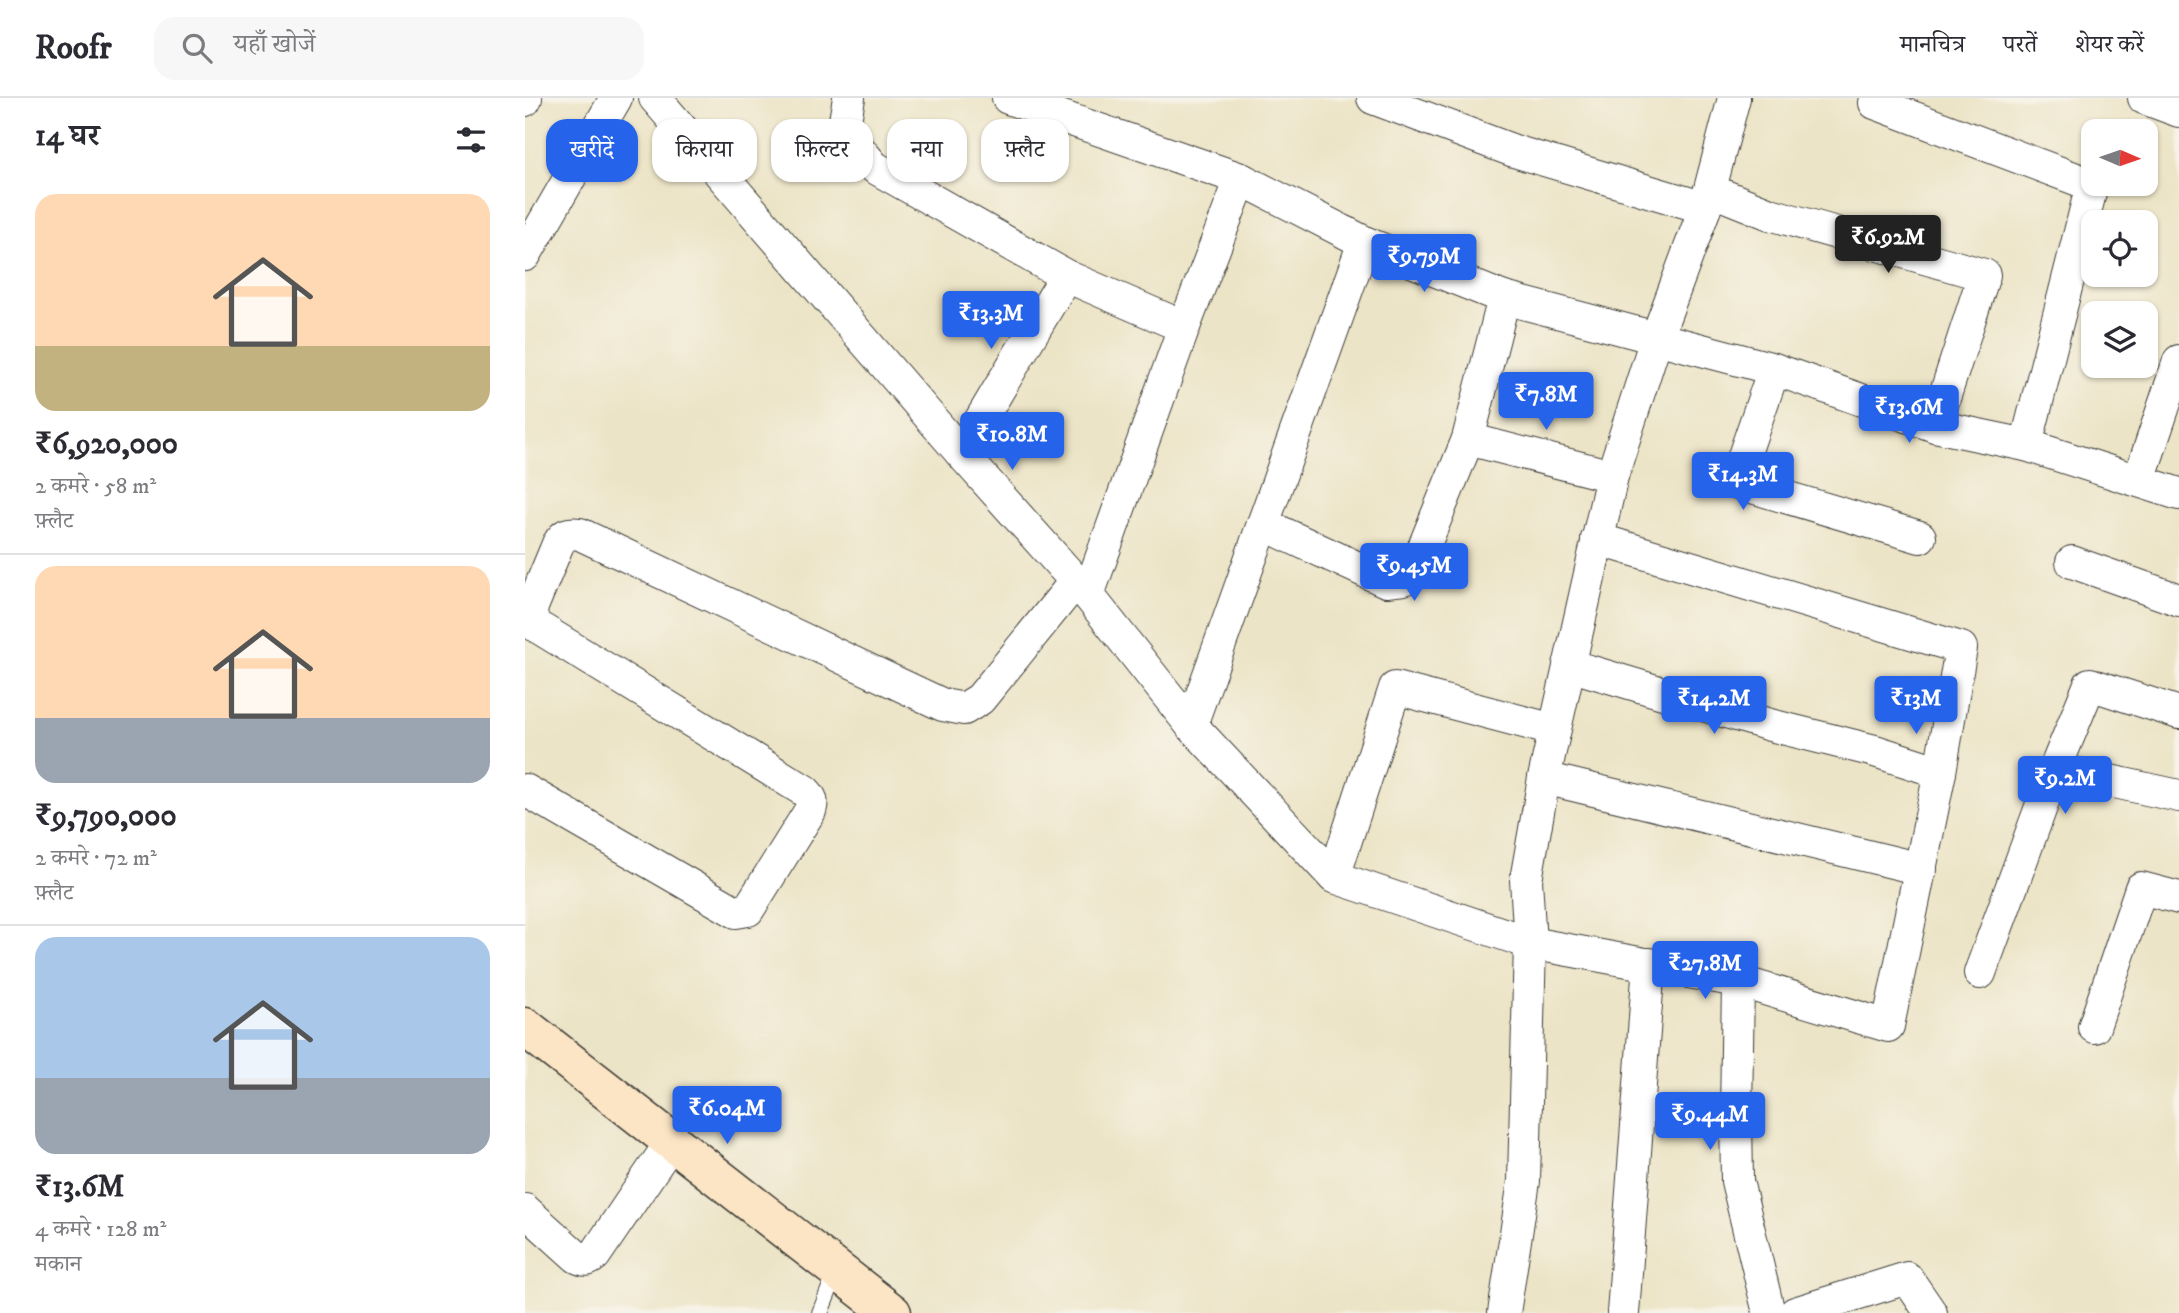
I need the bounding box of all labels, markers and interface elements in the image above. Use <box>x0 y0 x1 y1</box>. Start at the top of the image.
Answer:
search box <box>154 17 644 80</box>
text: Roofr <box>35 28 112 69</box>
text: यहाँ खोजें <box>234 28 315 61</box>
icon: search <box>178 29 216 67</box>
text: मानचित्र <box>1900 30 1965 60</box>
text: परतें <box>2003 30 2037 60</box>
text: शेयर करें <box>2075 30 2144 60</box>
text: 14 घर <box>35 118 100 155</box>
chip: खरीदें <box>546 119 638 182</box>
chip: किराया <box>652 119 757 182</box>
chip: फ़िल्टर <box>771 119 873 182</box>
chip: नया <box>887 119 967 182</box>
chip: फ़्लैट <box>981 119 1069 182</box>
north arrow <box>2081 119 2158 196</box>
map controls <box>2081 119 2158 378</box>
icon: filters <box>452 121 490 159</box>
button: locate <box>2081 210 2158 287</box>
pin: ₹6.92M <box>1831 216 1945 275</box>
text: ₹6.92M <box>1851 223 1925 252</box>
pin: ₹9.79M <box>1367 234 1481 294</box>
icon: home <box>200 239 326 365</box>
text: ₹9.79M <box>1387 242 1461 271</box>
pin: ₹13.3M <box>934 292 1048 351</box>
text: ₹13.3M <box>958 299 1024 328</box>
button: layers <box>2081 301 2158 378</box>
pin: ₹7.8M <box>1497 372 1595 432</box>
text: ₹7.8M <box>1515 380 1577 409</box>
pin: ₹13.6M <box>1852 386 1966 445</box>
text: ₹13.6M <box>1875 393 1943 422</box>
pin: ₹10.8M <box>955 412 1069 472</box>
text: ₹10.8M <box>976 420 1048 449</box>
text: ₹6,920,000 <box>35 426 178 463</box>
pin: ₹14.3M <box>1686 452 1800 512</box>
text: ₹14.3M <box>1708 460 1778 489</box>
text: 2 कमरे · 58 m² <box>35 472 156 501</box>
text: फ़्लैट <box>35 507 73 536</box>
pin: ₹9.45M <box>1357 544 1471 603</box>
text: ₹9.45M <box>1376 551 1452 580</box>
icon: home <box>200 611 326 737</box>
pin: ₹14.2M <box>1657 676 1771 736</box>
pin: ₹13M <box>1875 676 1957 736</box>
text: ₹14.2M <box>1678 684 1751 713</box>
text: ₹13M <box>1890 684 1942 713</box>
pin: ₹9.2M <box>2016 756 2114 816</box>
text: ₹9.2M <box>2034 764 2096 793</box>
text: ₹9,790,000 <box>35 798 177 835</box>
text: 2 कमरे · 72 m² <box>35 844 157 873</box>
text: फ़्लैट <box>35 879 73 908</box>
pin: ₹27.8M <box>1648 942 1762 1001</box>
text: ₹27.8M <box>1668 949 1742 978</box>
icon: home <box>200 982 326 1108</box>
pin: ₹6.04M <box>670 1086 784 1146</box>
pin: ₹9.44M <box>1653 1093 1767 1152</box>
text: ₹6.04M <box>689 1094 766 1123</box>
text: ₹9.44M <box>1671 1100 1749 1129</box>
text: ₹13.6M <box>35 1169 124 1206</box>
text: 4 कमरे · 128 m² <box>35 1215 167 1244</box>
text: मकान <box>35 1250 82 1279</box>

